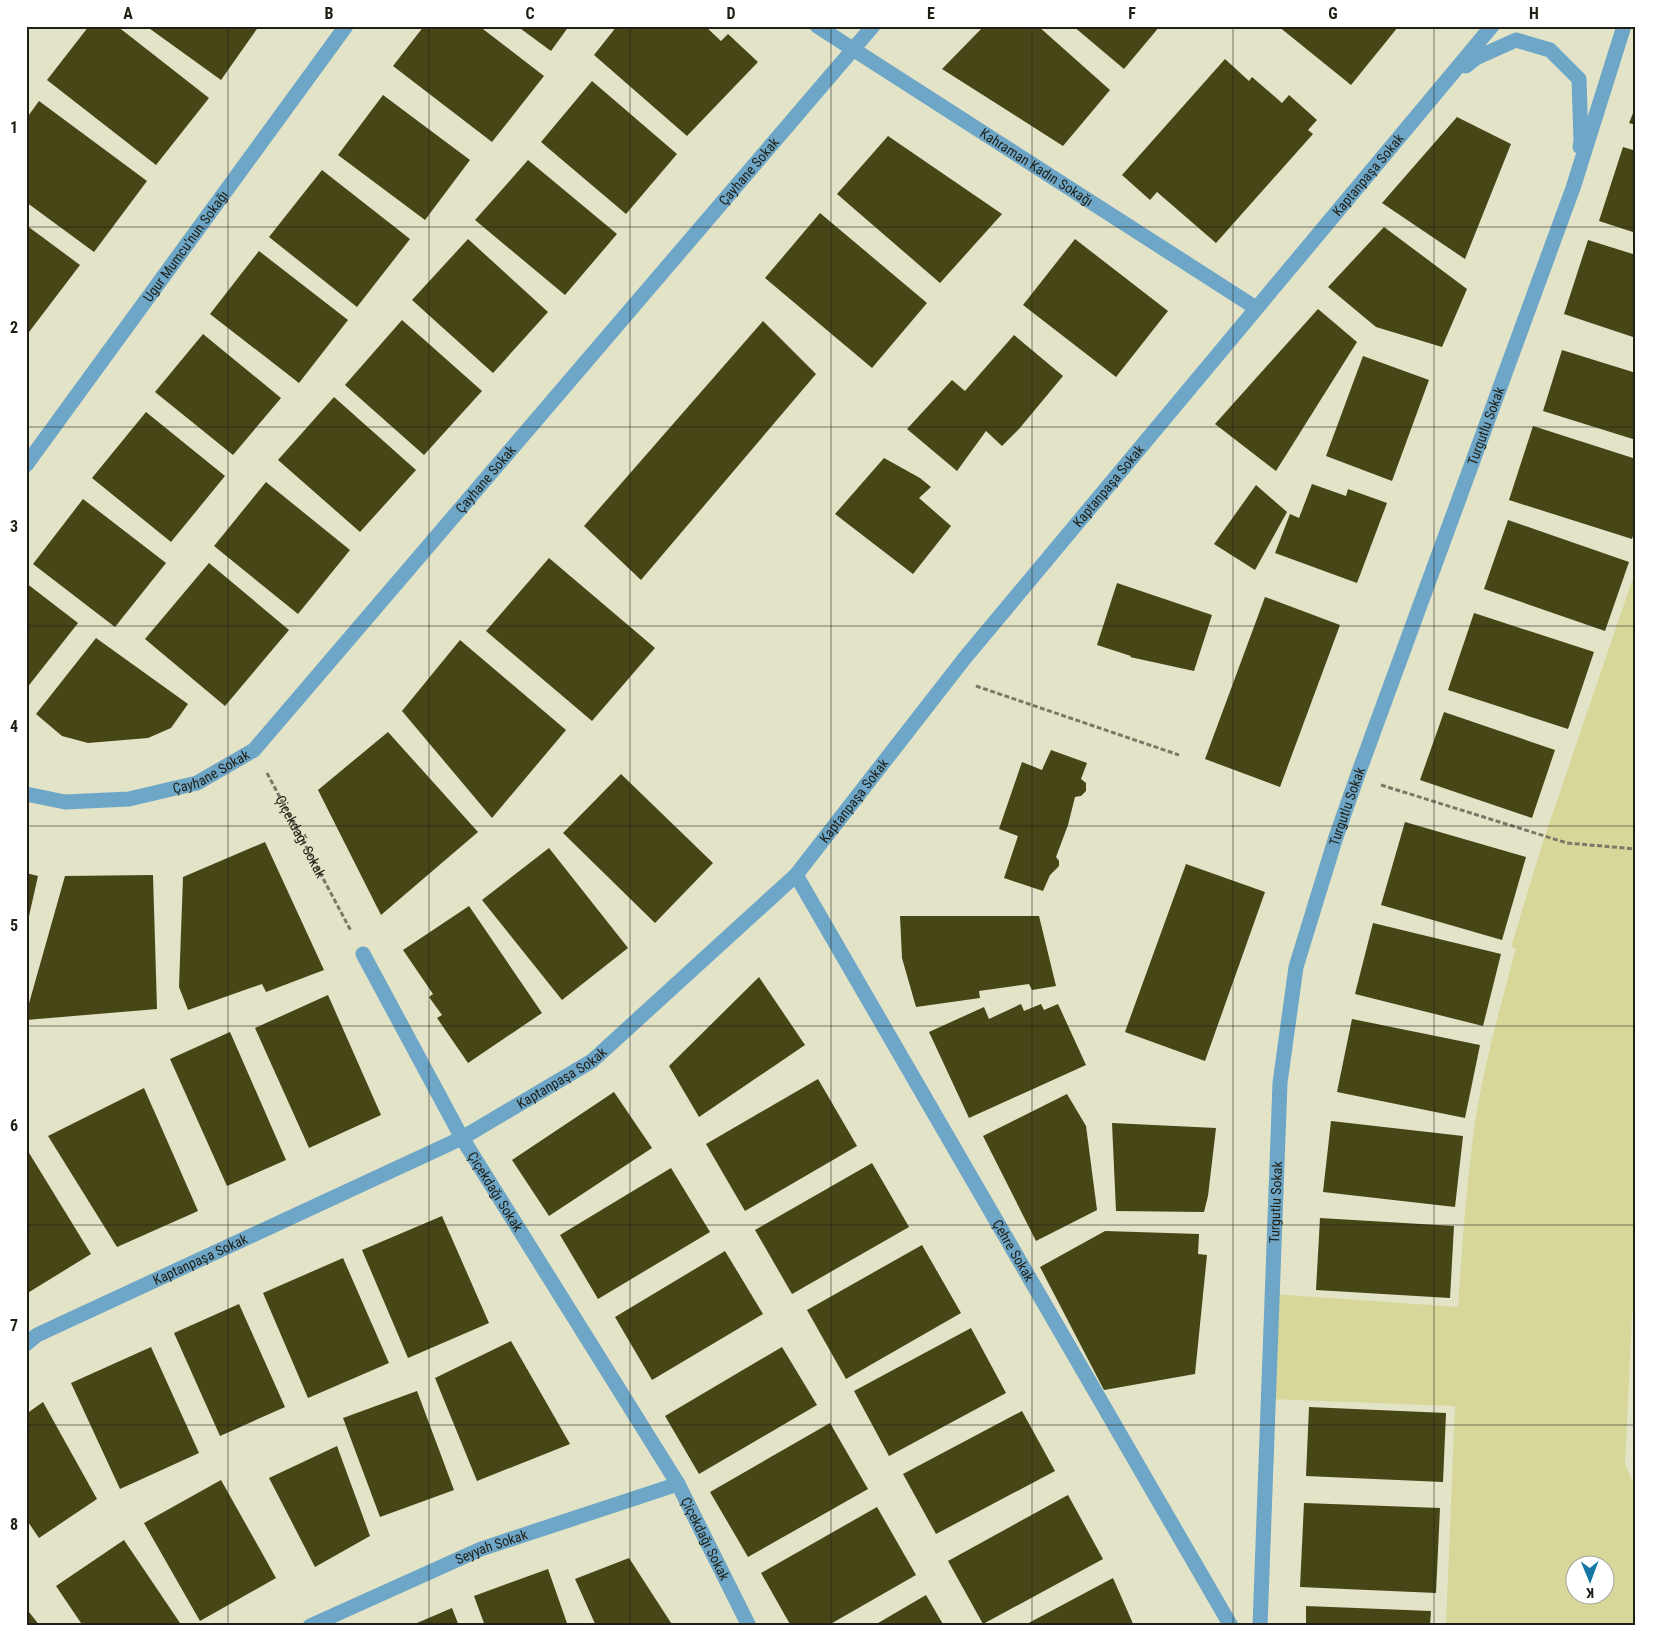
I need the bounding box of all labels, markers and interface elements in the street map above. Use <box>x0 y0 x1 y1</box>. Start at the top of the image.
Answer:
text: A <box>123 4 133 23</box>
text: B <box>325 4 334 23</box>
text: C <box>525 4 535 23</box>
text: D <box>726 4 736 23</box>
text: E <box>927 4 935 23</box>
text: F <box>1128 4 1136 23</box>
text: G <box>1328 4 1338 23</box>
text: H <box>1529 4 1539 23</box>
text: 1 <box>10 118 18 137</box>
street label: Kahraman Kadın Sokağı <box>977 125 1096 209</box>
street label: Kaptanpaşa Sokak <box>1329 130 1407 219</box>
street label: Çayhane Sokak <box>715 134 783 208</box>
street label: Ugur Mumcu'nun Sokağı <box>140 187 231 305</box>
text: 2 <box>10 318 18 337</box>
street label: Turgutlu Sokak <box>1464 384 1508 467</box>
street label: Çayhane Sokak <box>452 441 519 516</box>
street label: Kaptanpaşa Sokak <box>1069 441 1148 530</box>
text: 3 <box>10 517 18 536</box>
text: 4 <box>10 717 18 736</box>
street label: Çayhane Sokak <box>171 746 253 796</box>
street label: Kaptanpaşa Sokak <box>816 755 892 846</box>
street label: Turgutlu Sokak <box>1326 764 1368 848</box>
street label: Çiçekdağı Sokak <box>272 793 330 881</box>
text: 5 <box>10 916 18 935</box>
street label: Kaptanpaşa Sokak <box>514 1043 610 1112</box>
text: 6 <box>10 1116 18 1135</box>
street label: Çiçekdağı Sokak <box>464 1149 527 1235</box>
street label: Turgutlu Sokak <box>1266 1160 1285 1244</box>
street label: Çehre Sokak <box>989 1217 1038 1285</box>
street label: Kaptanpaşa Sokak <box>150 1230 251 1288</box>
text: 7 <box>10 1316 18 1335</box>
street label: Çiçekdağı Sokak <box>678 1494 733 1584</box>
text: 8 <box>10 1515 18 1534</box>
street label: Seyyah Sokak <box>453 1526 530 1568</box>
north arrow <box>1564 1554 1614 1604</box>
text: K <box>1586 1585 1594 1601</box>

